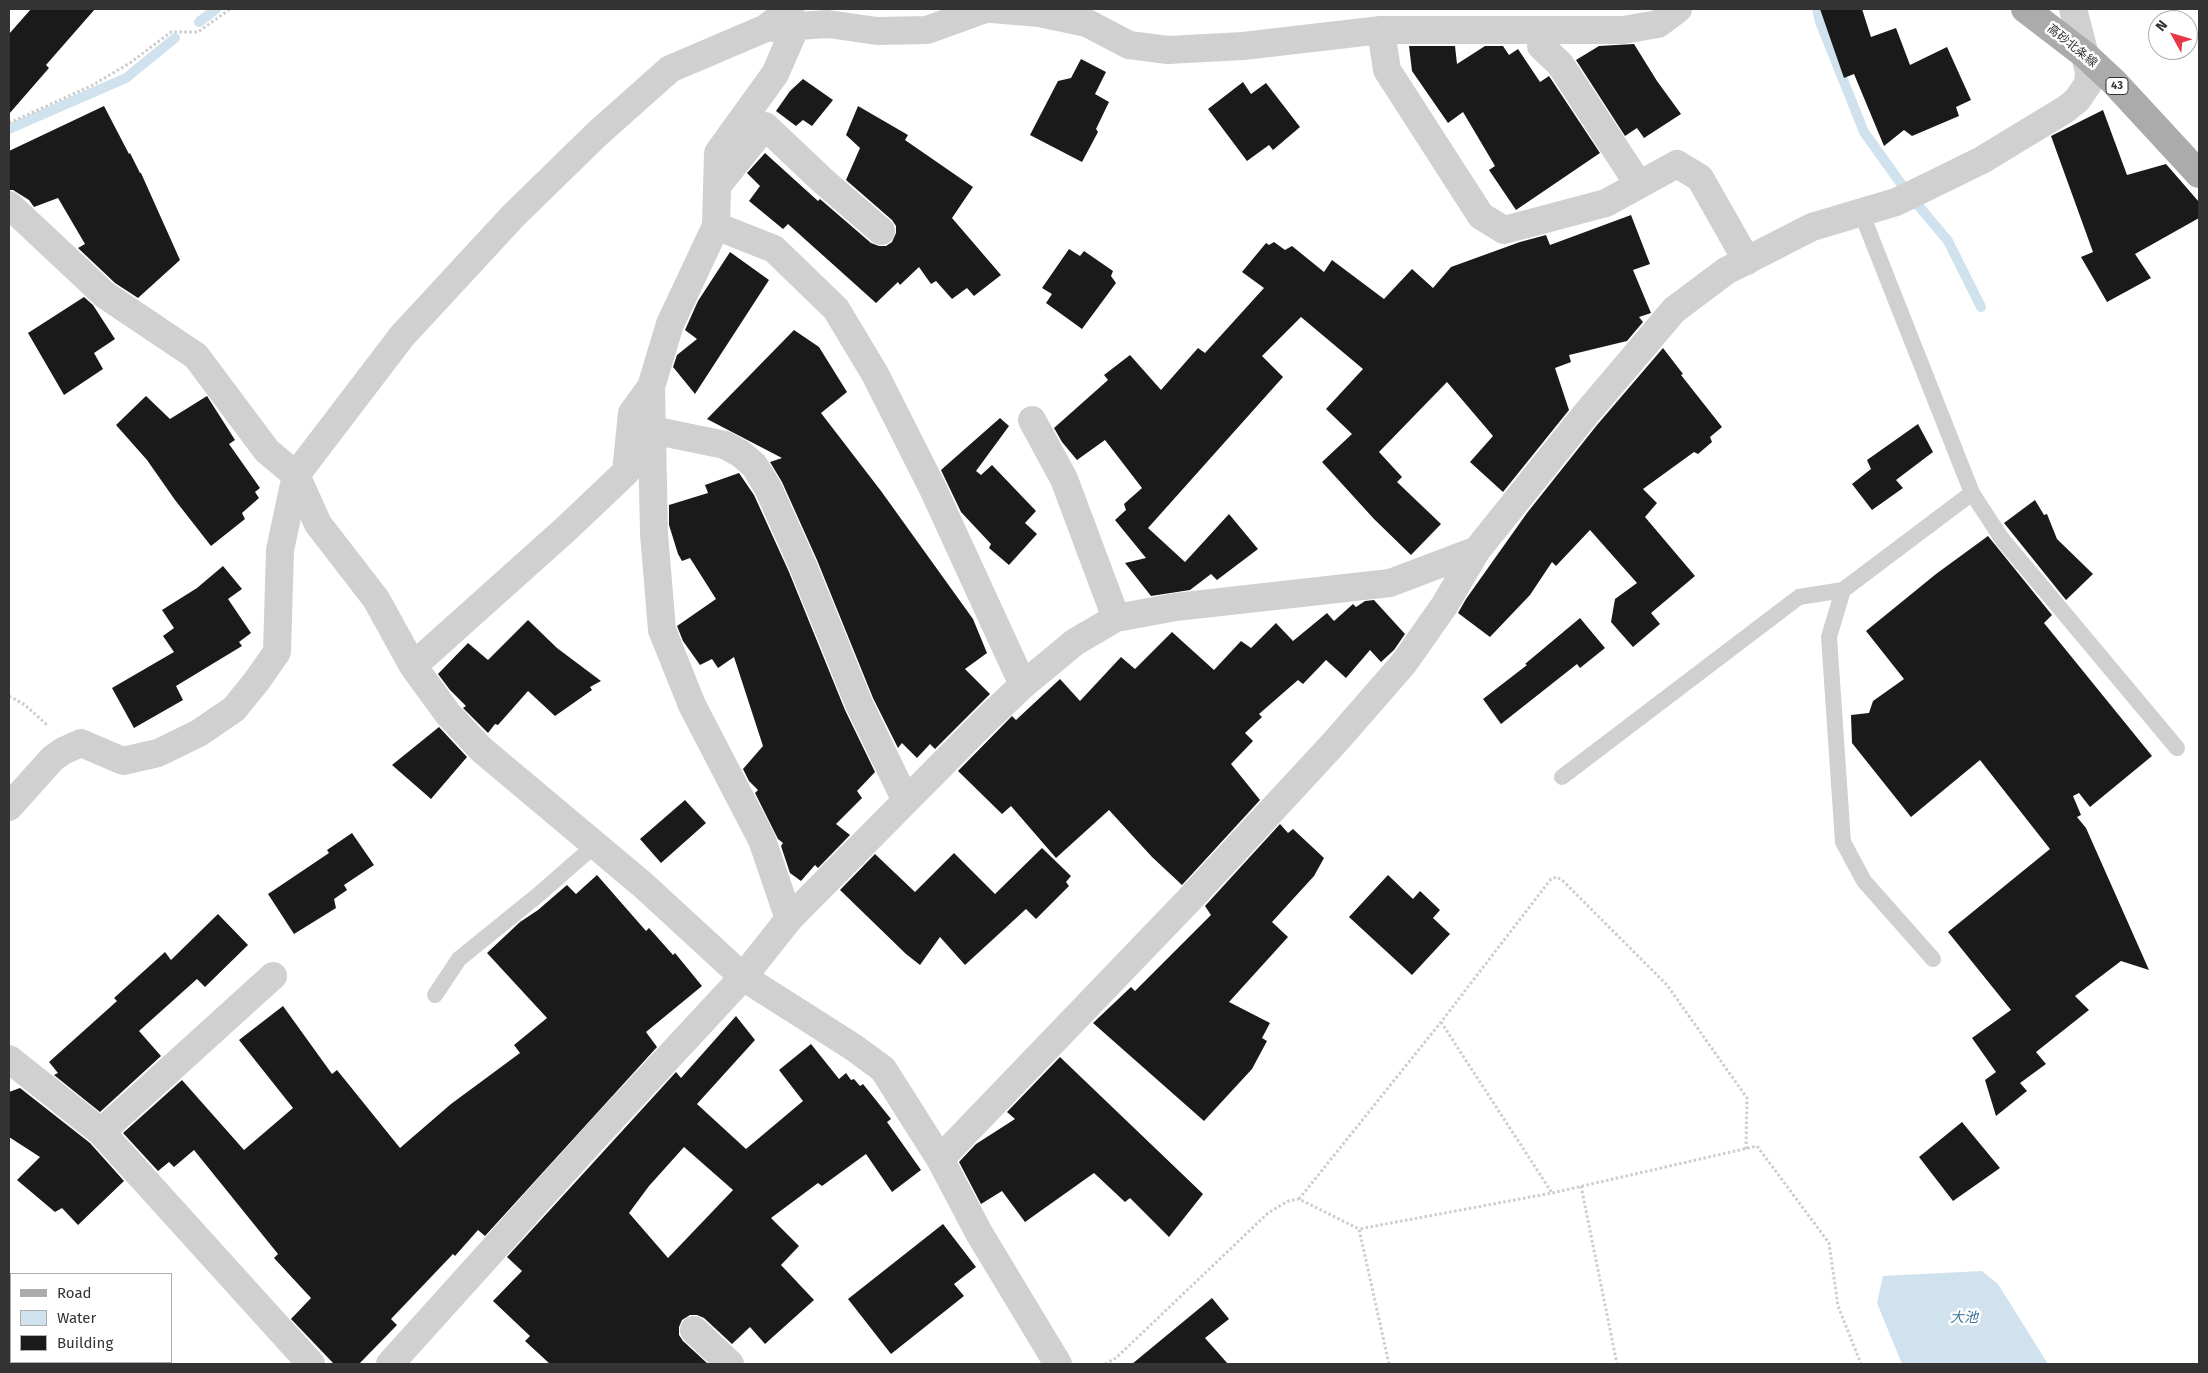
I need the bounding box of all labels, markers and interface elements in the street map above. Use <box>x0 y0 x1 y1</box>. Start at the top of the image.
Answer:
north arrow <box>2148 10 2198 60</box>
text: N <box>2152 17 2171 35</box>
street label: 高砂北条線 <box>2044 22 2100 70</box>
road number: 43 <box>2106 78 2128 94</box>
legend <box>10 1273 172 1363</box>
text: Road <box>57 1284 92 1302</box>
text: Water <box>57 1309 96 1327</box>
water label: 大池 <box>1950 1310 1978 1326</box>
text: Building <box>57 1334 113 1352</box>

